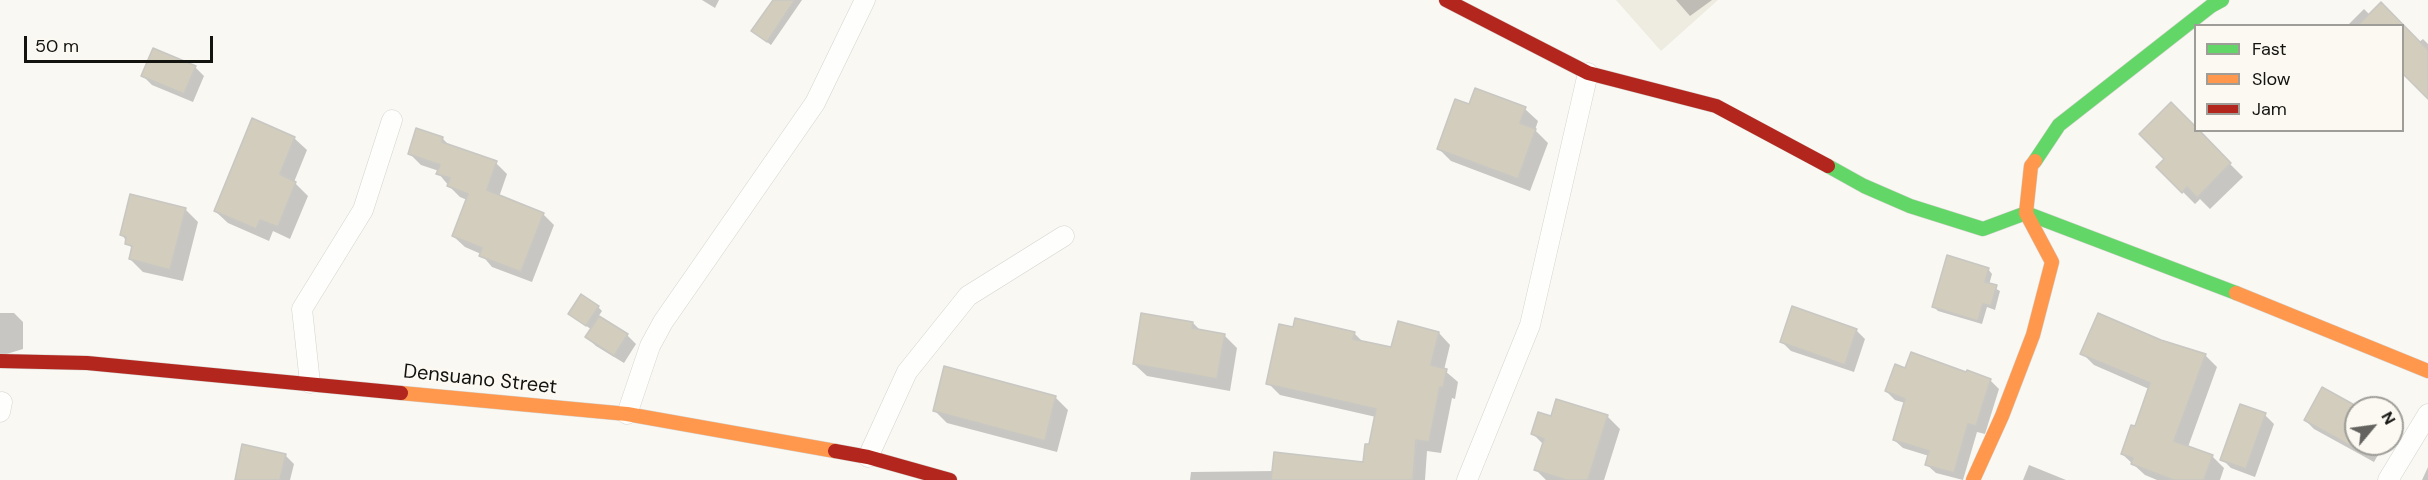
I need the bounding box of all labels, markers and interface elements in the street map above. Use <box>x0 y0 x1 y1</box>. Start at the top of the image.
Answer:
scale bar <box>27 24 216 62</box>
legend <box>2194 24 2404 132</box>
text: 50 m <box>35 34 79 58</box>
text: Fast <box>2252 37 2287 61</box>
text: Slow <box>2252 67 2291 91</box>
text: Jam <box>2252 97 2287 121</box>
street label: Densuano Street <box>402 360 558 400</box>
north arrow <box>2344 396 2404 456</box>
text: N <box>2376 408 2400 428</box>

